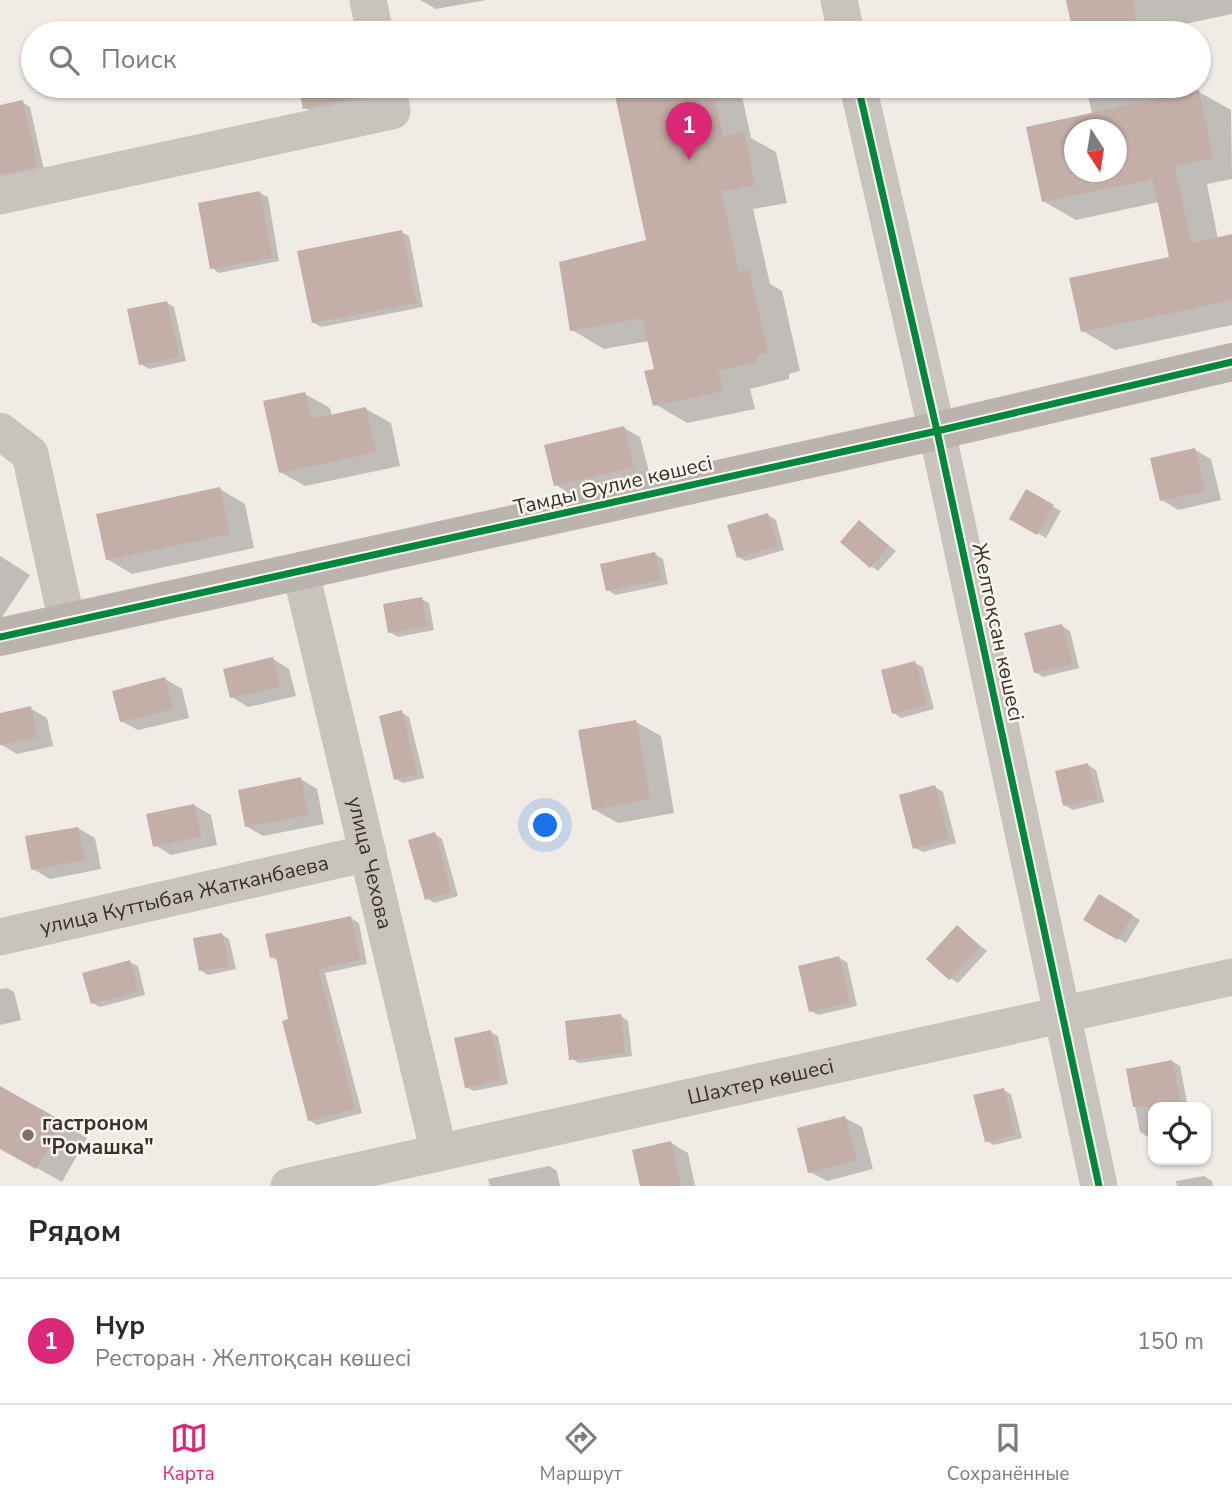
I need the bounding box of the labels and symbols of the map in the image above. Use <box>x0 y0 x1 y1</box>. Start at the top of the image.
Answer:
pin: 1 <box>666 102 712 160</box>
north arrow <box>1064 119 1127 182</box>
street label: Тамды Әулие көшесі <box>511 449 715 521</box>
street label: Желтоқсан көшесі <box>965 540 1031 724</box>
street label: улица Чехова <box>341 794 399 932</box>
your location <box>528 808 562 842</box>
street label: улица Куттыбая Жатканбаева <box>37 848 331 941</box>
street label: Шахтер көшесі <box>685 1052 837 1111</box>
place label: гастроном "Ромашка" <box>42 1109 154 1161</box>
marker: гастроном "Ромашка" <box>20 1127 36 1143</box>

